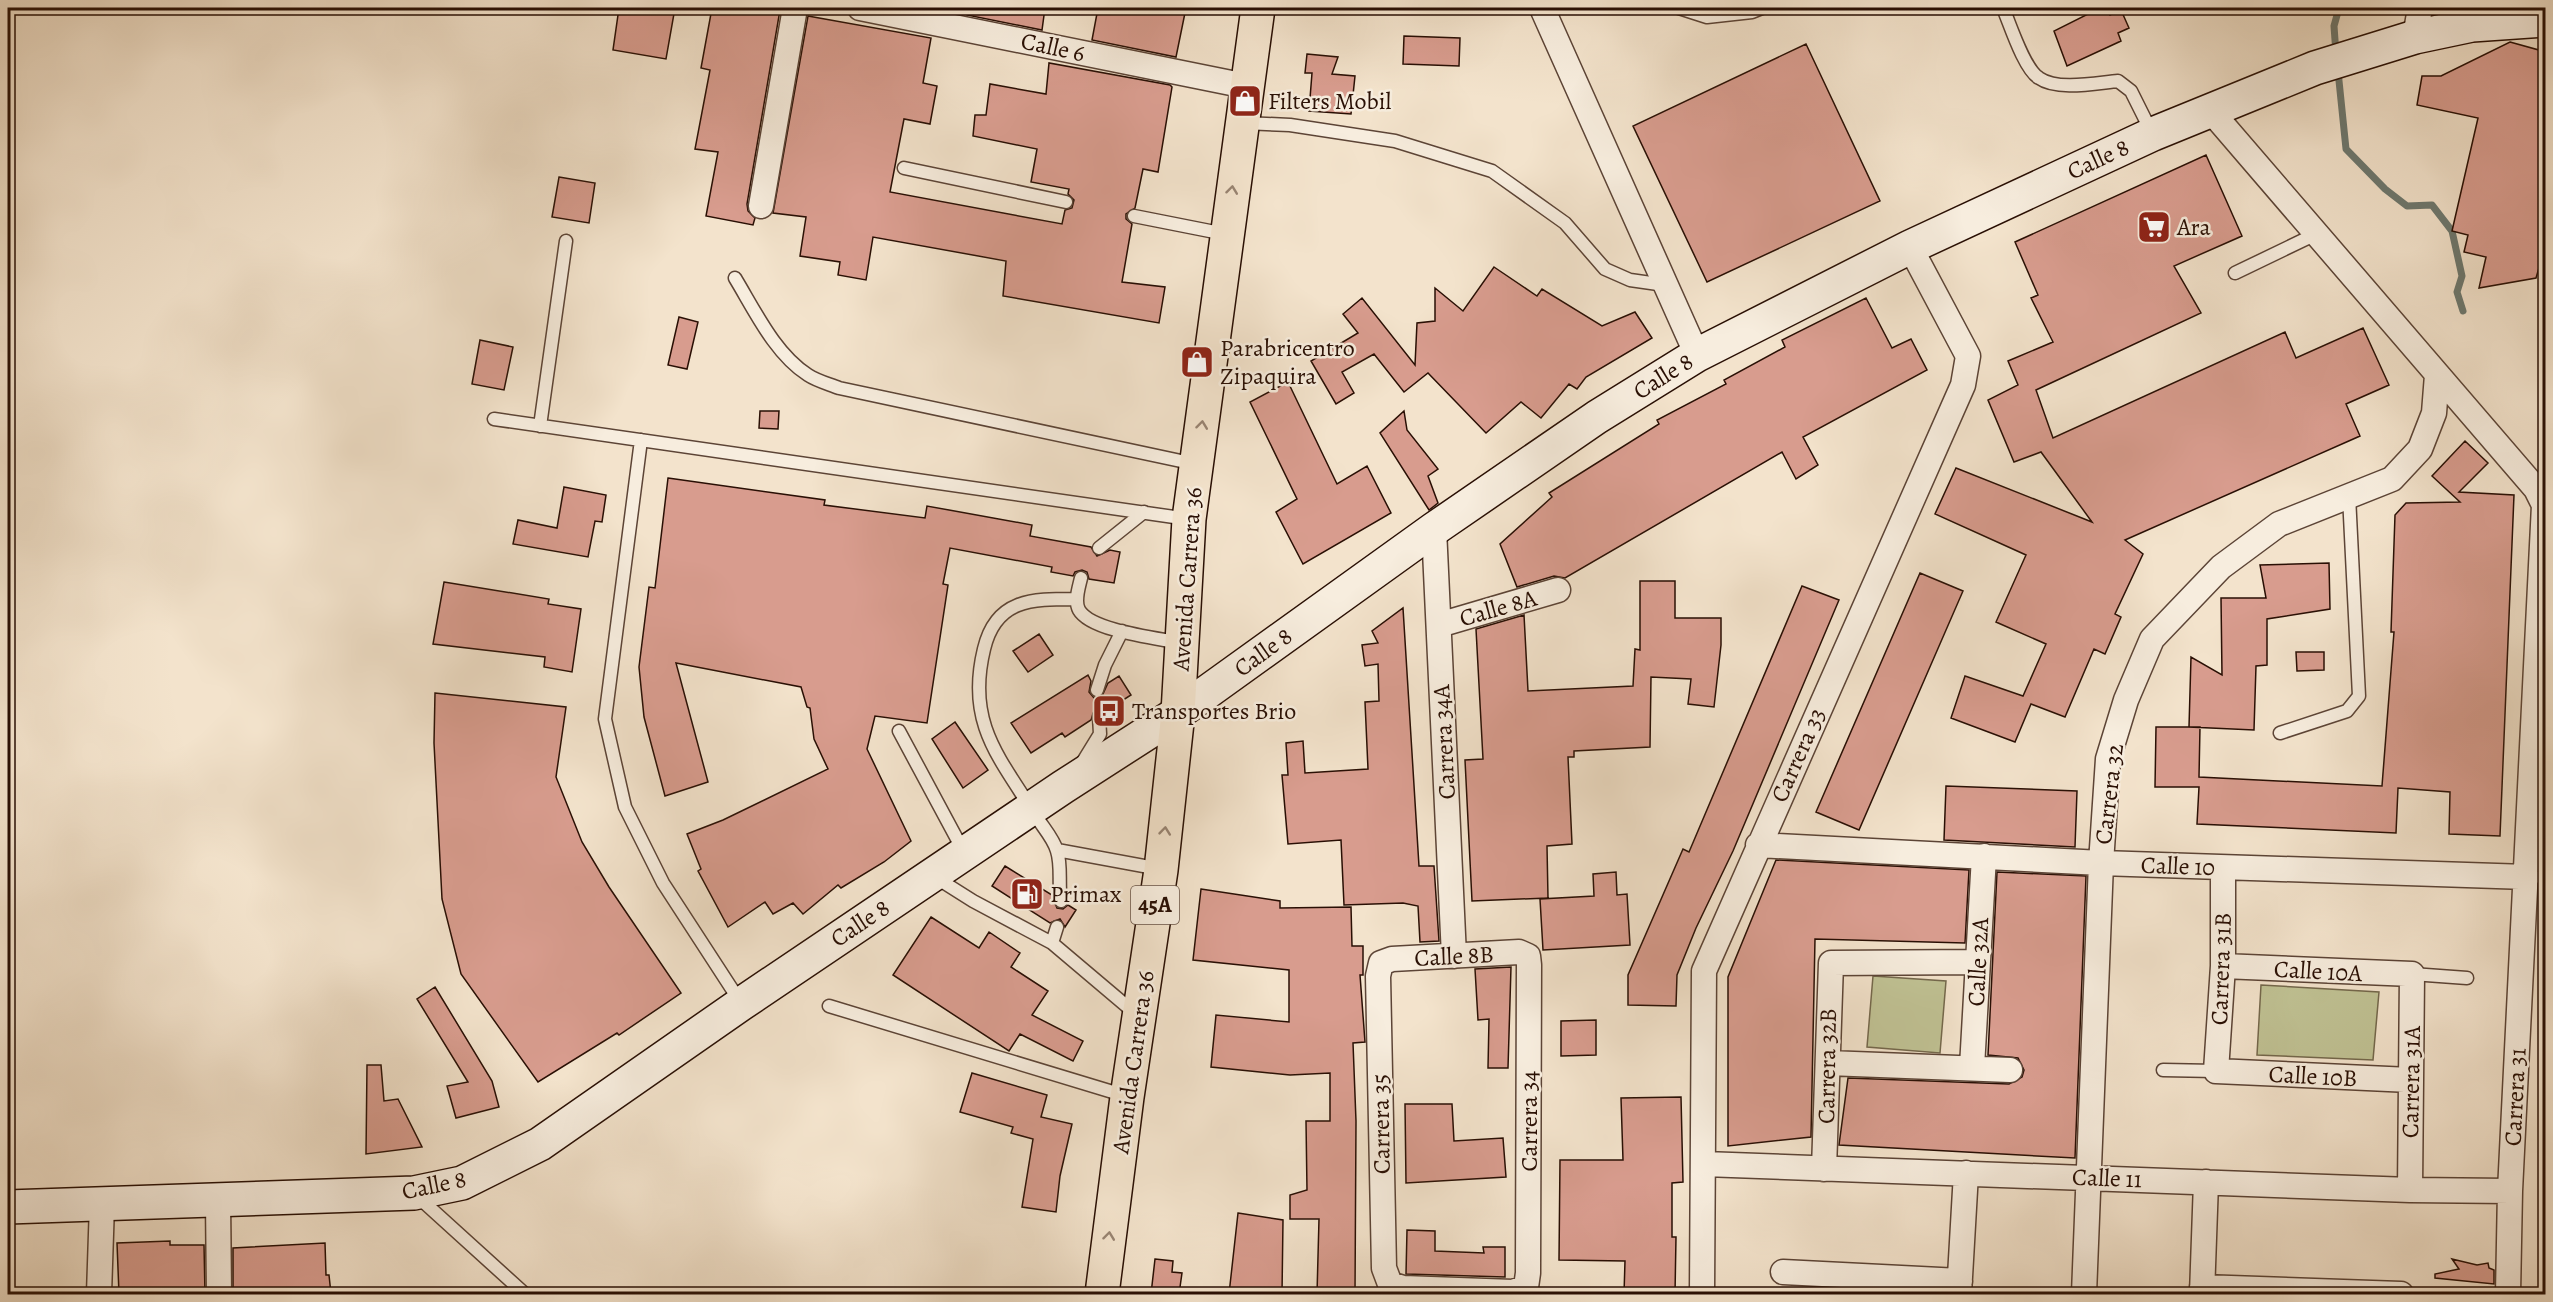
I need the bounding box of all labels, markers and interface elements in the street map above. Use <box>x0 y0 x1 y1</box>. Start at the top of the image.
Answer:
street label: Calle 6 <box>1018 25 1088 69</box>
shop icon: Filters Mobil <box>1227 83 1263 119</box>
place label: Filters Mobil <box>1268 85 1391 117</box>
street label: Calle 8 <box>2062 131 2134 187</box>
one-way arrow <box>1226 185 1238 194</box>
supermarket icon: Ara <box>2136 209 2172 245</box>
place label: Ara <box>2176 211 2211 243</box>
place label: Parabricentro Zipaquira <box>1220 332 1355 392</box>
shop icon: Parabricentro Zipaquira <box>1179 344 1215 380</box>
street label: Calle 8 <box>1627 345 1699 407</box>
one-way arrow <box>1195 420 1207 429</box>
street label: Avenida Carrera 36 <box>1165 486 1209 673</box>
street label: Calle 8A <box>1456 581 1541 634</box>
street label: Calle 8 <box>1227 620 1299 684</box>
street label: Carrera 34A <box>1425 683 1463 800</box>
bus stop icon: Transportes Brio <box>1091 693 1127 729</box>
place label: Transportes Brio <box>1132 695 1296 727</box>
street label: Carrera 33 <box>1763 703 1833 807</box>
street label: Carrera 32 <box>2087 742 2131 846</box>
one-way arrow <box>1158 826 1171 835</box>
street label: Calle 10 <box>2140 849 2216 883</box>
fuel station icon: Primax <box>1009 876 1045 912</box>
place label: Primax <box>1050 878 1122 910</box>
road number: 45A <box>1131 886 1179 924</box>
street label: Calle 8 <box>824 892 896 954</box>
street label: Carrera 31B <box>2203 912 2239 1026</box>
street label: Calle 32A <box>1960 916 1996 1007</box>
street label: Calle 8B <box>1414 938 1494 974</box>
street label: Calle 10A <box>2273 953 2364 989</box>
street label: Avenida Carrera 36 <box>1104 968 1162 1157</box>
street label: Carrera 32B <box>1810 1008 1844 1124</box>
street label: Carrera 31A <box>2394 1025 2428 1138</box>
street label: Carrera 31 <box>2496 1047 2534 1147</box>
street label: Calle 10B <box>2268 1058 2358 1094</box>
street label: Carrera 34 <box>1513 1070 1545 1171</box>
street label: Carrera 35 <box>1364 1074 1398 1174</box>
street label: Calle 11 <box>2072 1161 2142 1195</box>
street label: Calle 8 <box>399 1163 469 1207</box>
one-way arrow <box>1102 1232 1115 1241</box>

